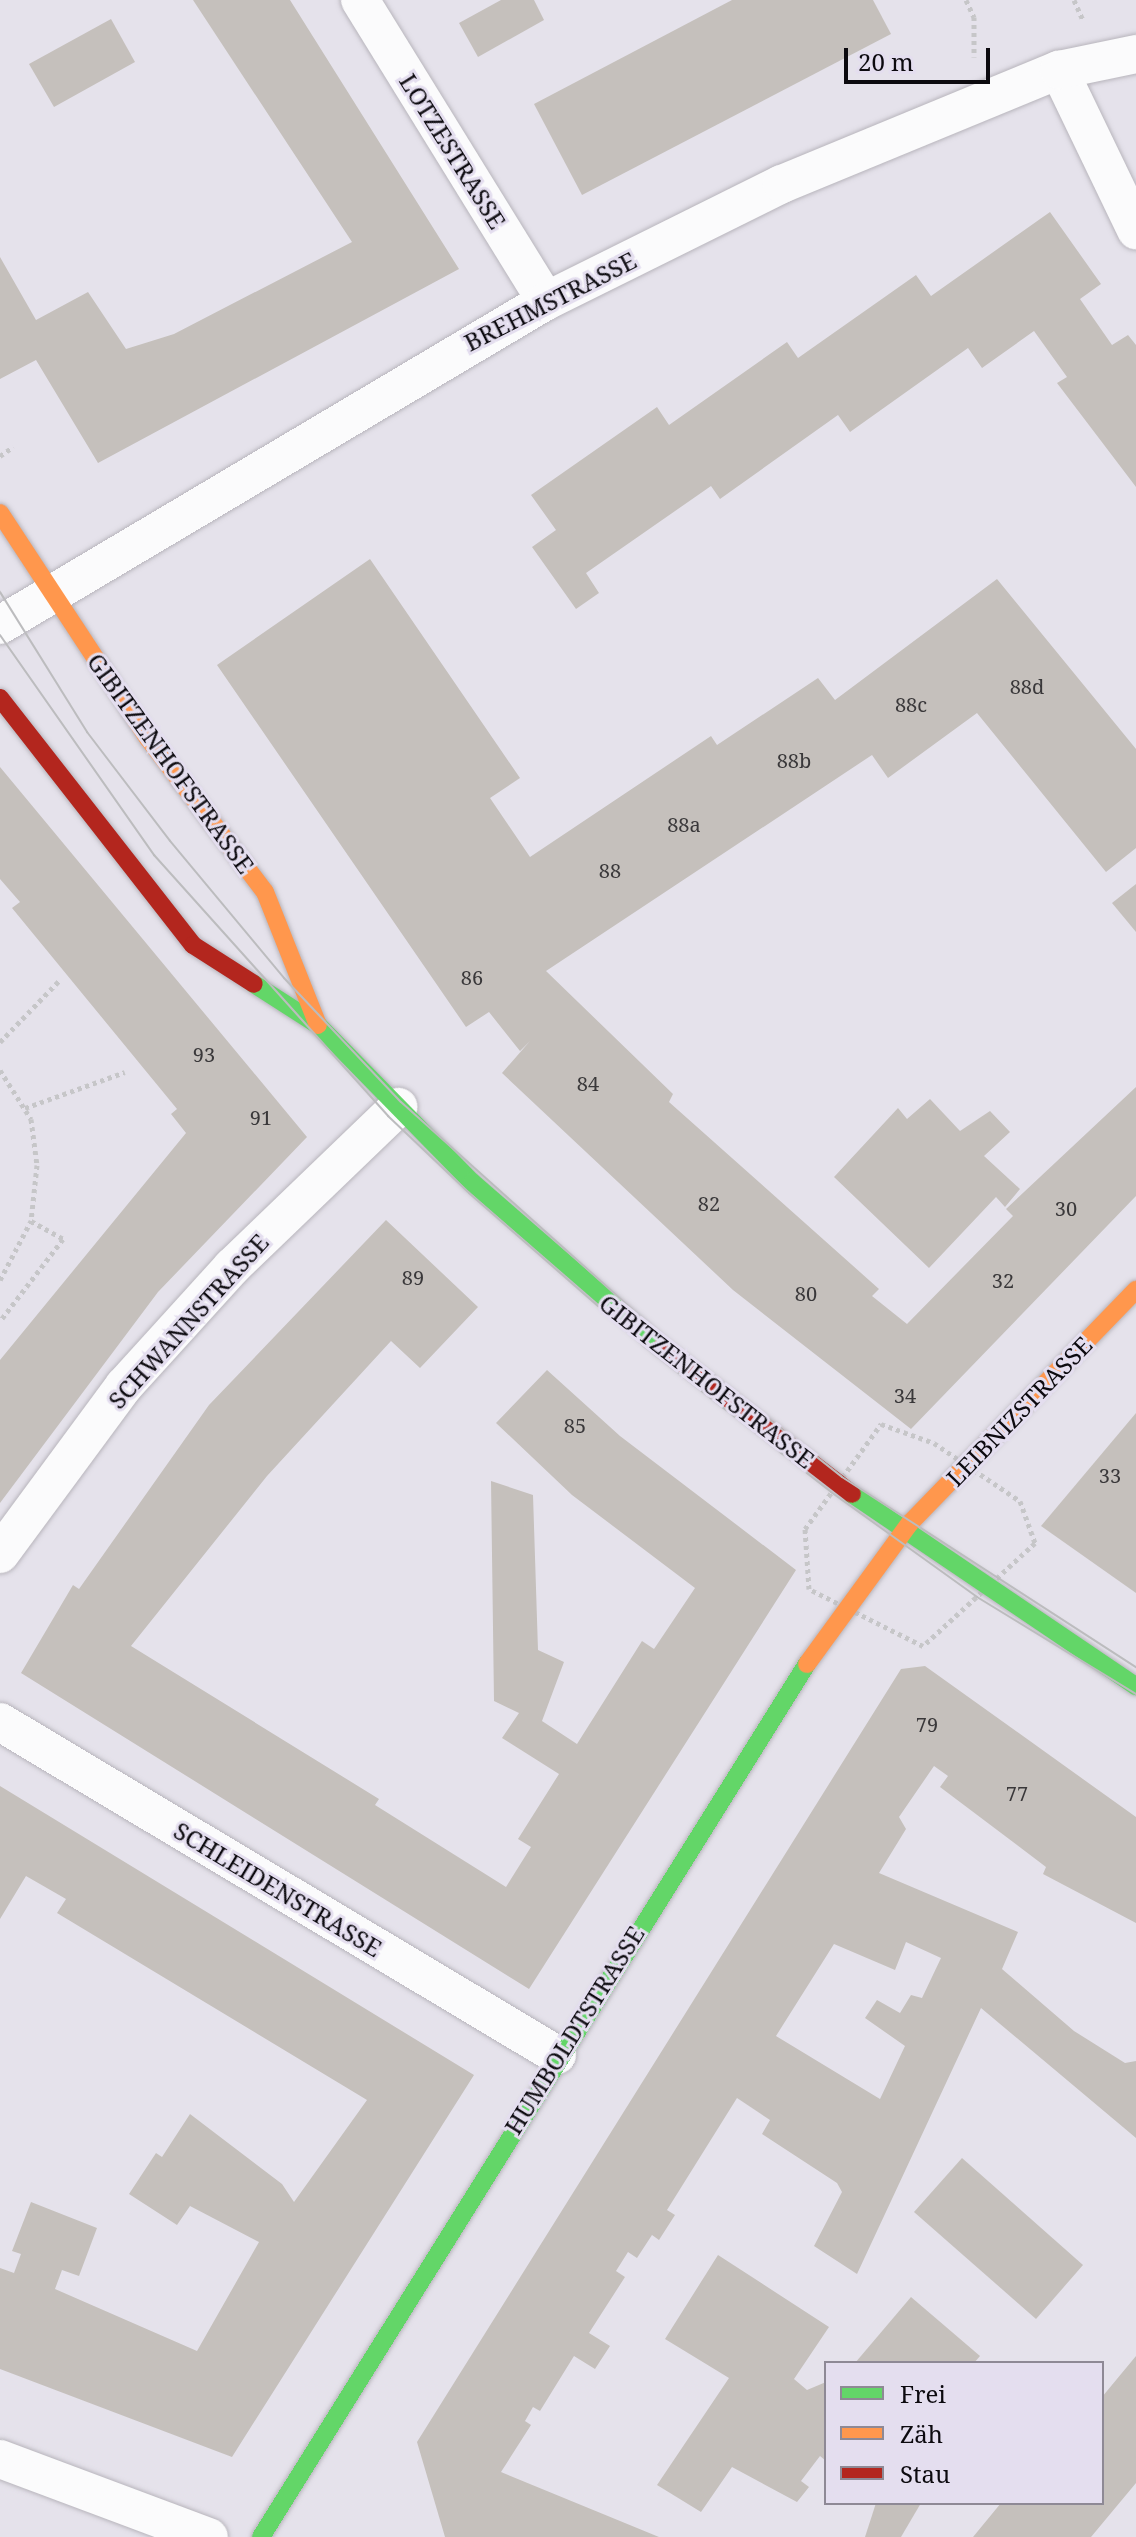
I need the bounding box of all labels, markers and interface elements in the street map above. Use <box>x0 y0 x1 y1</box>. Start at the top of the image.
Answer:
scale bar <box>848 32 994 82</box>
text: 20 m <box>858 45 914 78</box>
street label: LOTZESTRASSE <box>394 68 512 234</box>
street label: BREHMSTRASSE <box>459 245 641 357</box>
street label: GIBITZENHOFSTRASSE <box>82 647 260 879</box>
house number: 88d <box>1010 674 1044 698</box>
house number: 88c <box>895 692 927 716</box>
house number: 88b <box>777 748 811 772</box>
house number: 88a <box>667 812 701 836</box>
house number: 88 <box>599 858 621 882</box>
house number: 86 <box>461 965 483 989</box>
house number: 93 <box>193 1042 215 1066</box>
house number: 84 <box>577 1071 599 1095</box>
house number: 91 <box>250 1105 272 1129</box>
house number: 82 <box>698 1191 720 1215</box>
house number: 30 <box>1055 1196 1077 1220</box>
street label: SCHWANNSTRASSE <box>102 1228 274 1414</box>
house number: 89 <box>402 1265 424 1289</box>
house number: 32 <box>992 1268 1014 1292</box>
house number: 80 <box>795 1281 817 1305</box>
street label: GIBITZENHOFSTRASSE <box>594 1288 820 1474</box>
street label: LEIBNIZSTRASSE <box>940 1330 1098 1492</box>
house number: 34 <box>894 1383 916 1407</box>
house number: 85 <box>564 1413 586 1437</box>
house number: 33 <box>1099 1463 1121 1487</box>
house number: 79 <box>916 1712 938 1736</box>
house number: 77 <box>1006 1781 1028 1805</box>
street label: SCHLEIDENSTRASSE <box>169 1816 387 1962</box>
street label: HUMBOLDTSTRASSE <box>498 1921 650 2139</box>
legend <box>824 2361 1104 2505</box>
text: Frei <box>900 2377 946 2410</box>
text: Zäh <box>900 2417 943 2450</box>
text: Stau <box>900 2457 950 2490</box>

